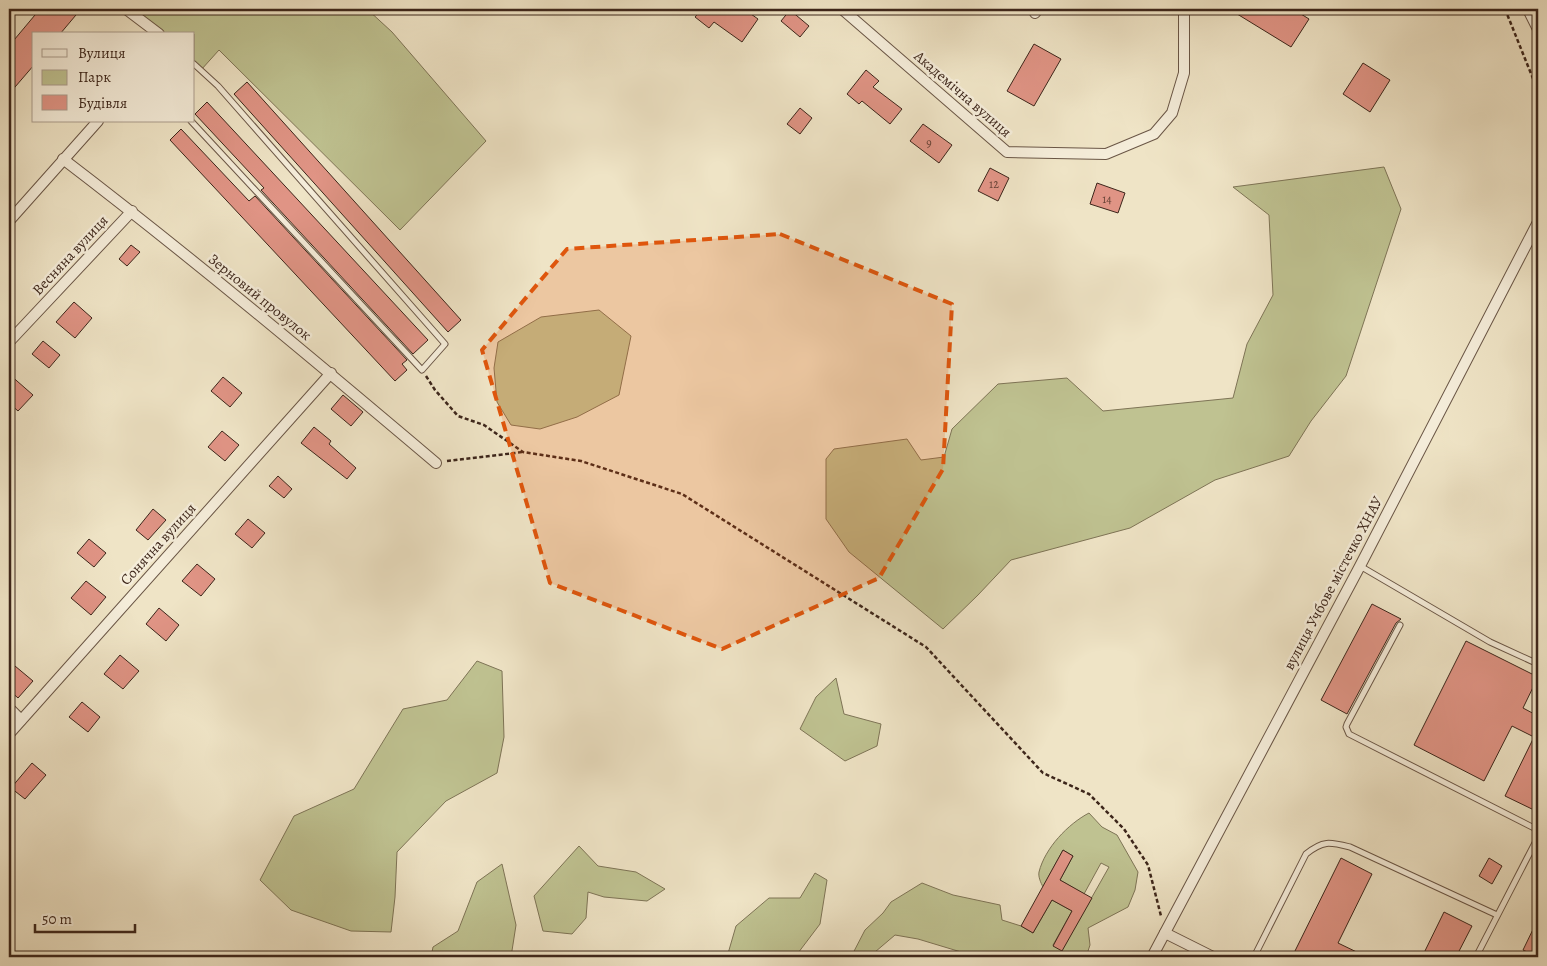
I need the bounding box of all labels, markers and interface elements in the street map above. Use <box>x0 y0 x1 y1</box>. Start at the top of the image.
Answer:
legend <box>32 32 195 122</box>
text: Вулиця <box>78 43 125 63</box>
street label: Академічна вулиця <box>909 45 1016 142</box>
text: Парк <box>78 67 111 87</box>
text: Будівля <box>78 93 127 113</box>
house number: 9 <box>926 135 932 151</box>
house number: 12 <box>989 176 999 192</box>
house number: 14 <box>1102 191 1112 207</box>
street label: Весняна вулиця <box>28 211 112 299</box>
street label: Зерновий провулок <box>204 249 316 345</box>
street label: вулиця Учбове містечко ХНАУ <box>1279 492 1387 673</box>
street label: Сонячна вулиця <box>116 499 200 589</box>
scale bar <box>35 901 135 933</box>
text: 50 m <box>42 909 72 929</box>

